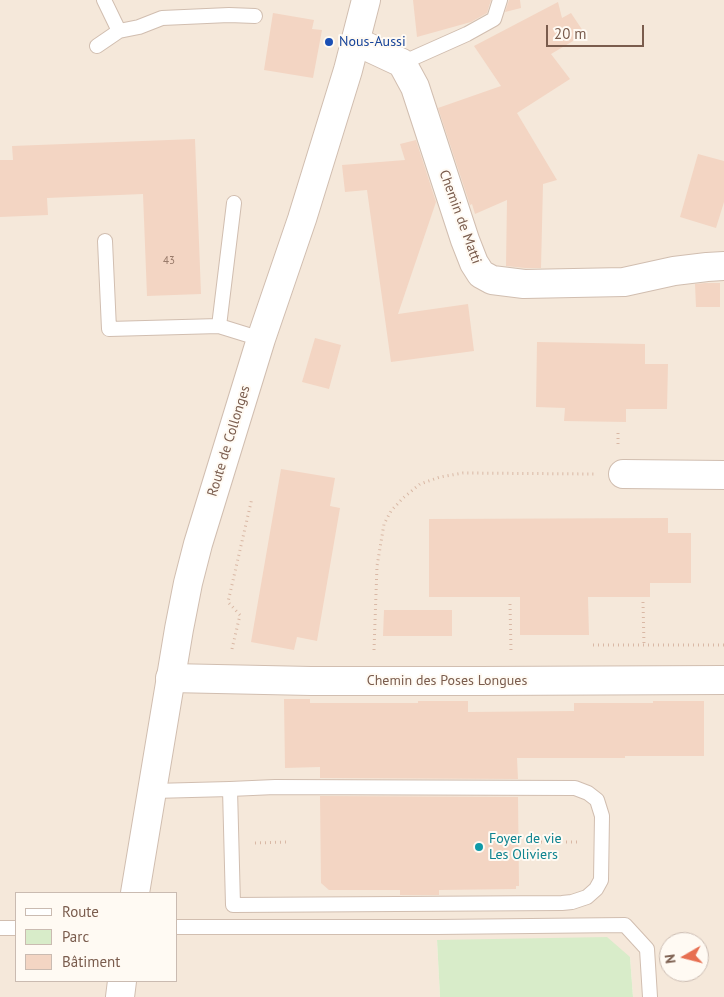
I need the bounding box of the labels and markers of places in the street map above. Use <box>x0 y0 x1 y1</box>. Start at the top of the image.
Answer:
place label: Nous-Aussi <box>339 34 406 50</box>
marker: Nous-Aussi <box>323 36 335 48</box>
place label: Foyer de vie Les Oliviers <box>489 831 562 864</box>
marker: Foyer de vie Les Oliviers <box>473 841 485 853</box>

